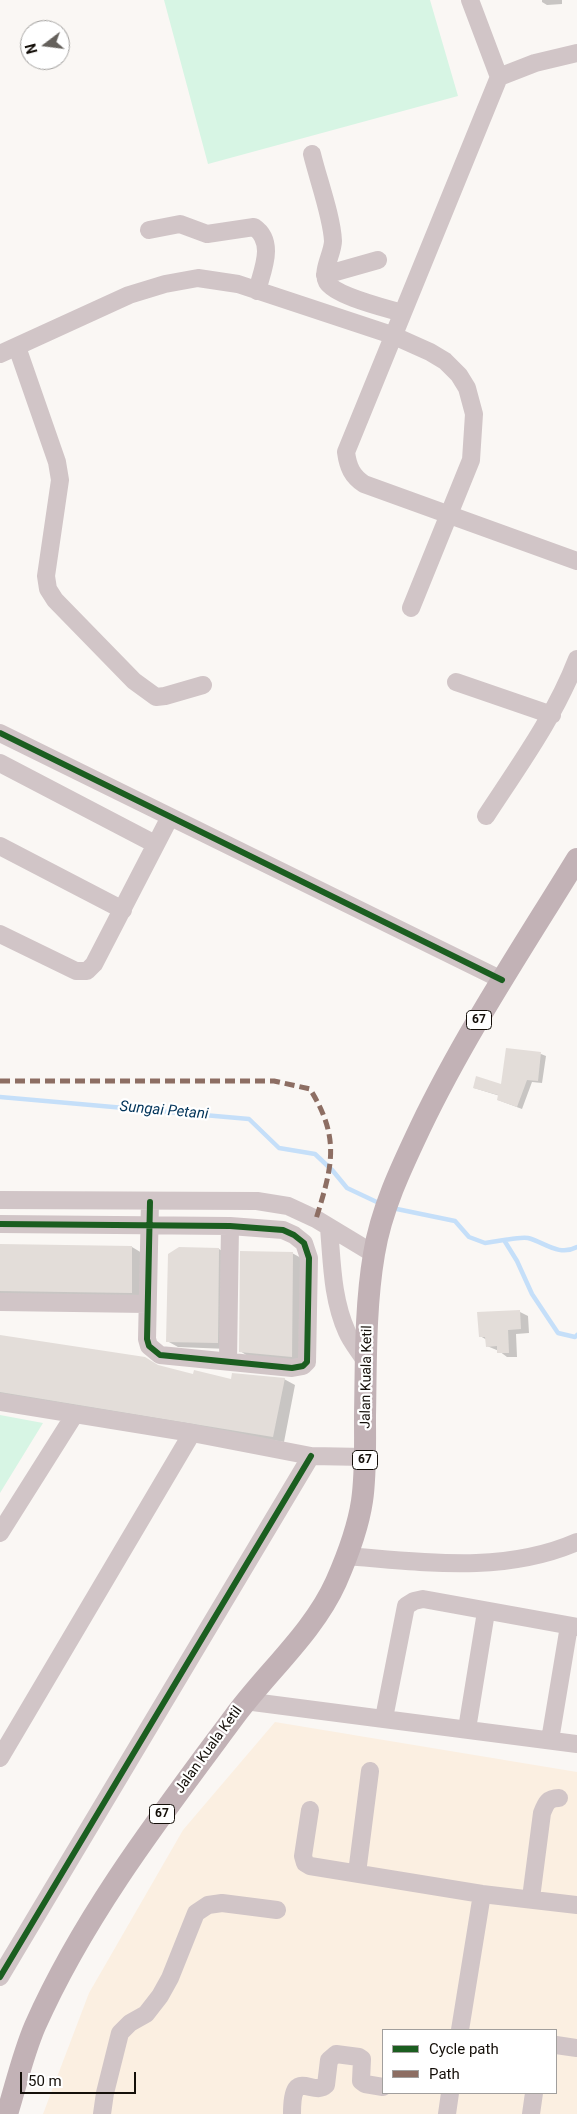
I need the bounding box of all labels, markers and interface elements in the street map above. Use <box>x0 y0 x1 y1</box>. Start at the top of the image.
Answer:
north arrow <box>20 20 70 70</box>
text: N <box>22 42 40 55</box>
road number: 67 <box>466 1010 492 1030</box>
water label: Sungai Petani <box>119 1098 209 1124</box>
street label: Jalan Kuala Ketil <box>358 1325 376 1429</box>
road number: 67 <box>352 1450 378 1470</box>
street label: Jalan Kuala Ketil <box>172 1703 246 1797</box>
road number: 67 <box>150 1805 174 1824</box>
legend <box>382 2029 557 2094</box>
text: Cycle path <box>429 2040 499 2058</box>
scale bar <box>22 2062 139 2094</box>
text: Path <box>429 2065 460 2083</box>
text: 50 m <box>28 2072 62 2090</box>

